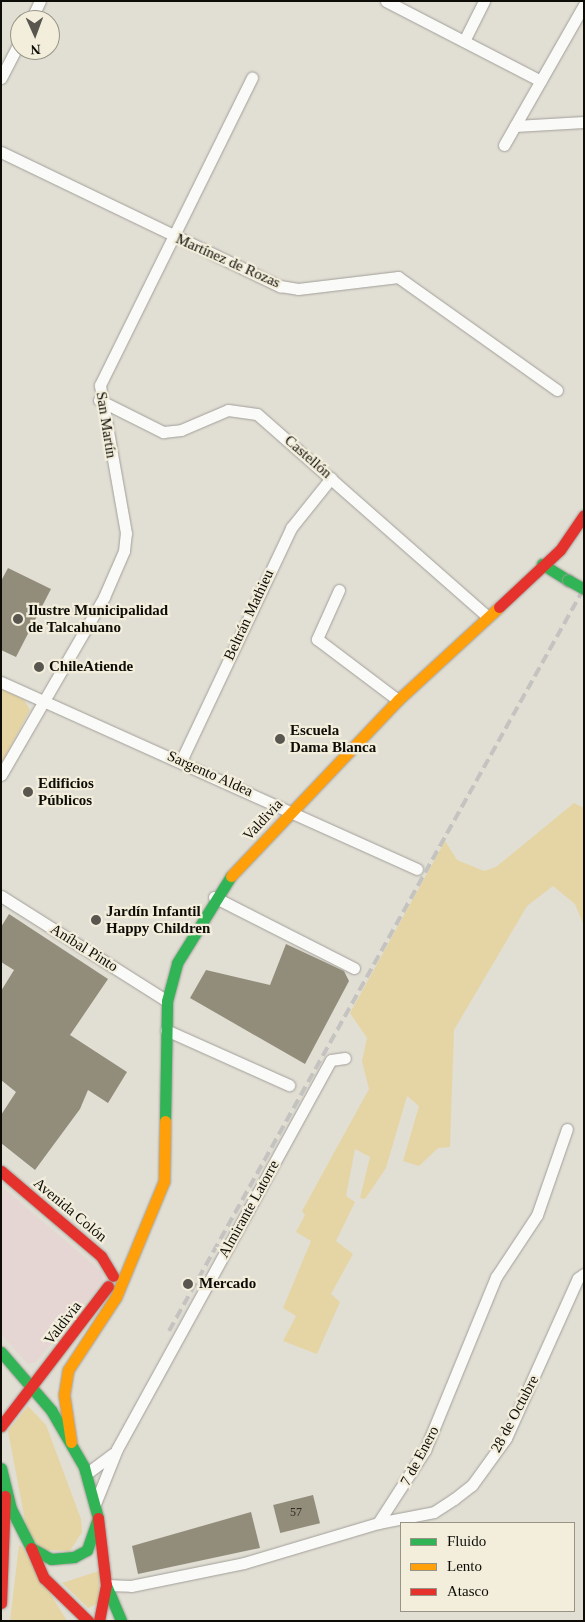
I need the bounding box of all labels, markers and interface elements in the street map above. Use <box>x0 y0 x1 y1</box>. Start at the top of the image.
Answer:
north arrow <box>10 10 60 60</box>
text: N <box>30 42 41 57</box>
street label: Martínez de Rozas <box>173 230 283 292</box>
street label: San Martín <box>92 390 120 460</box>
street label: Castellón <box>281 432 335 482</box>
street label: Beltrán Mathieu <box>220 567 278 663</box>
place label: Ilustre Municipalidad de Talcahuano <box>28 601 168 636</box>
marker: Ilustre Municipalidad de Talcahuano <box>12 613 24 625</box>
place label: ChileAtiende <box>49 658 133 676</box>
marker: ChileAtiende <box>33 661 45 673</box>
place label: Escuela Dama Blanca <box>290 721 376 756</box>
marker: Escuela Dama Blanca <box>274 733 286 745</box>
street label: Sargento Aldea <box>164 747 256 801</box>
place label: Edificios Públicos <box>38 774 94 809</box>
marker: Edificios Públicos <box>22 786 34 798</box>
street label: Valdivia <box>239 796 287 844</box>
place label: Jardín Infantil Happy Children <box>106 902 210 937</box>
marker: Jardín Infantil Happy Children <box>90 914 102 926</box>
street label: Aníbal Pinto <box>47 920 121 976</box>
street label: Almirante Latorre <box>215 1157 283 1261</box>
street label: Avenida Colón <box>30 1174 110 1246</box>
place label: Mercado <box>199 1275 256 1293</box>
marker: Mercado <box>181 1277 195 1291</box>
street label: Valdivia <box>41 1298 85 1348</box>
street label: 28 de Octubre <box>487 1372 543 1456</box>
street label: 7 de Enero <box>397 1423 443 1489</box>
house number: 57 <box>290 1506 302 1520</box>
legend <box>400 1522 575 1612</box>
text: Fluido <box>447 1533 486 1549</box>
text: Lento <box>447 1558 482 1574</box>
text: Atasco <box>447 1583 489 1599</box>

